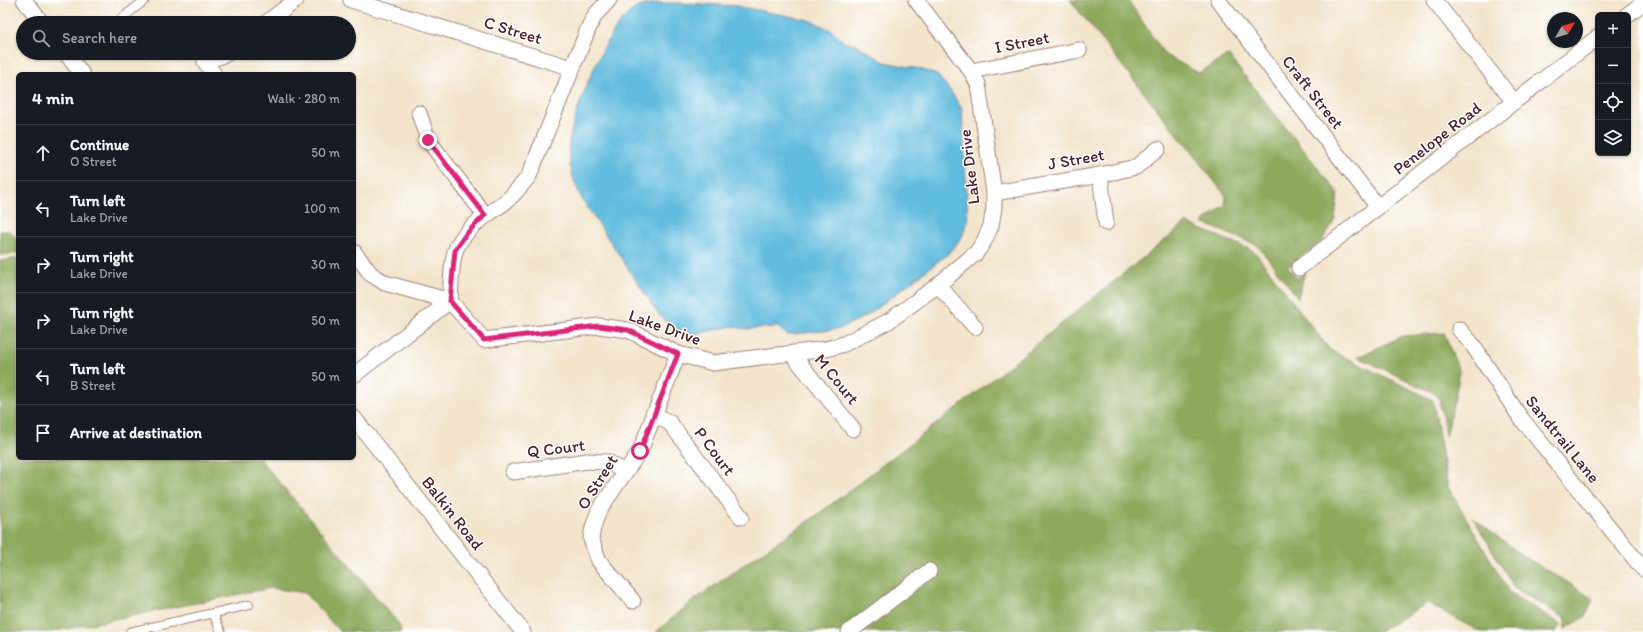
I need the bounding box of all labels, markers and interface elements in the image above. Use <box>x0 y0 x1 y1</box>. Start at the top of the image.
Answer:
street label: C Street <box>482 12 544 48</box>
north arrow <box>1547 12 1583 48</box>
map controls <box>1595 12 1631 156</box>
button: + <box>1595 12 1631 48</box>
search box <box>16 16 356 60</box>
icon: search <box>30 27 52 49</box>
street label: I Street <box>993 27 1051 57</box>
text: Search here <box>62 29 137 47</box>
button: − <box>1595 48 1631 84</box>
street label: Craft Street <box>1278 51 1348 133</box>
button: locate <box>1595 84 1631 120</box>
text: 4 min <box>32 88 74 108</box>
text: Walk · 280 m <box>267 91 340 106</box>
street label: Penelope Road <box>1389 97 1486 179</box>
button: layers <box>1595 120 1631 156</box>
street label: Lake Drive <box>954 128 984 206</box>
route end <box>419 131 437 149</box>
text: Continue <box>70 136 129 154</box>
icon: ahead <box>32 142 54 164</box>
street label: J Street <box>1046 144 1106 174</box>
text: 50 m <box>311 145 340 160</box>
text: O Street <box>70 154 117 169</box>
text: Turn left <box>70 192 125 210</box>
icon: left <box>32 198 54 220</box>
text: 100 m <box>304 201 340 216</box>
text: Lake Drive <box>70 210 128 225</box>
text: Turn right <box>70 248 134 266</box>
icon: right <box>32 254 54 276</box>
text: 30 m <box>311 257 340 272</box>
text: Lake Drive <box>70 266 128 281</box>
text: Turn right <box>70 304 134 322</box>
street label: Lake Drive <box>626 305 704 349</box>
icon: right <box>32 310 54 332</box>
text: 50 m <box>311 313 340 328</box>
text: Lake Drive <box>70 322 128 337</box>
street label: M Court <box>811 350 864 409</box>
text: Turn left <box>70 360 125 378</box>
icon: left <box>32 366 54 388</box>
text: 50 m <box>311 369 340 384</box>
text: B Street <box>70 378 116 393</box>
street label: Sandtrail Lane <box>1522 391 1604 487</box>
icon: arrive <box>32 422 54 444</box>
street label: P Court <box>690 423 740 480</box>
text: Arrive at destination <box>70 424 202 442</box>
street label: Q Court <box>526 434 587 461</box>
route start <box>631 442 649 460</box>
street label: O Street <box>572 451 622 513</box>
street label: Balkin Road <box>418 472 488 554</box>

